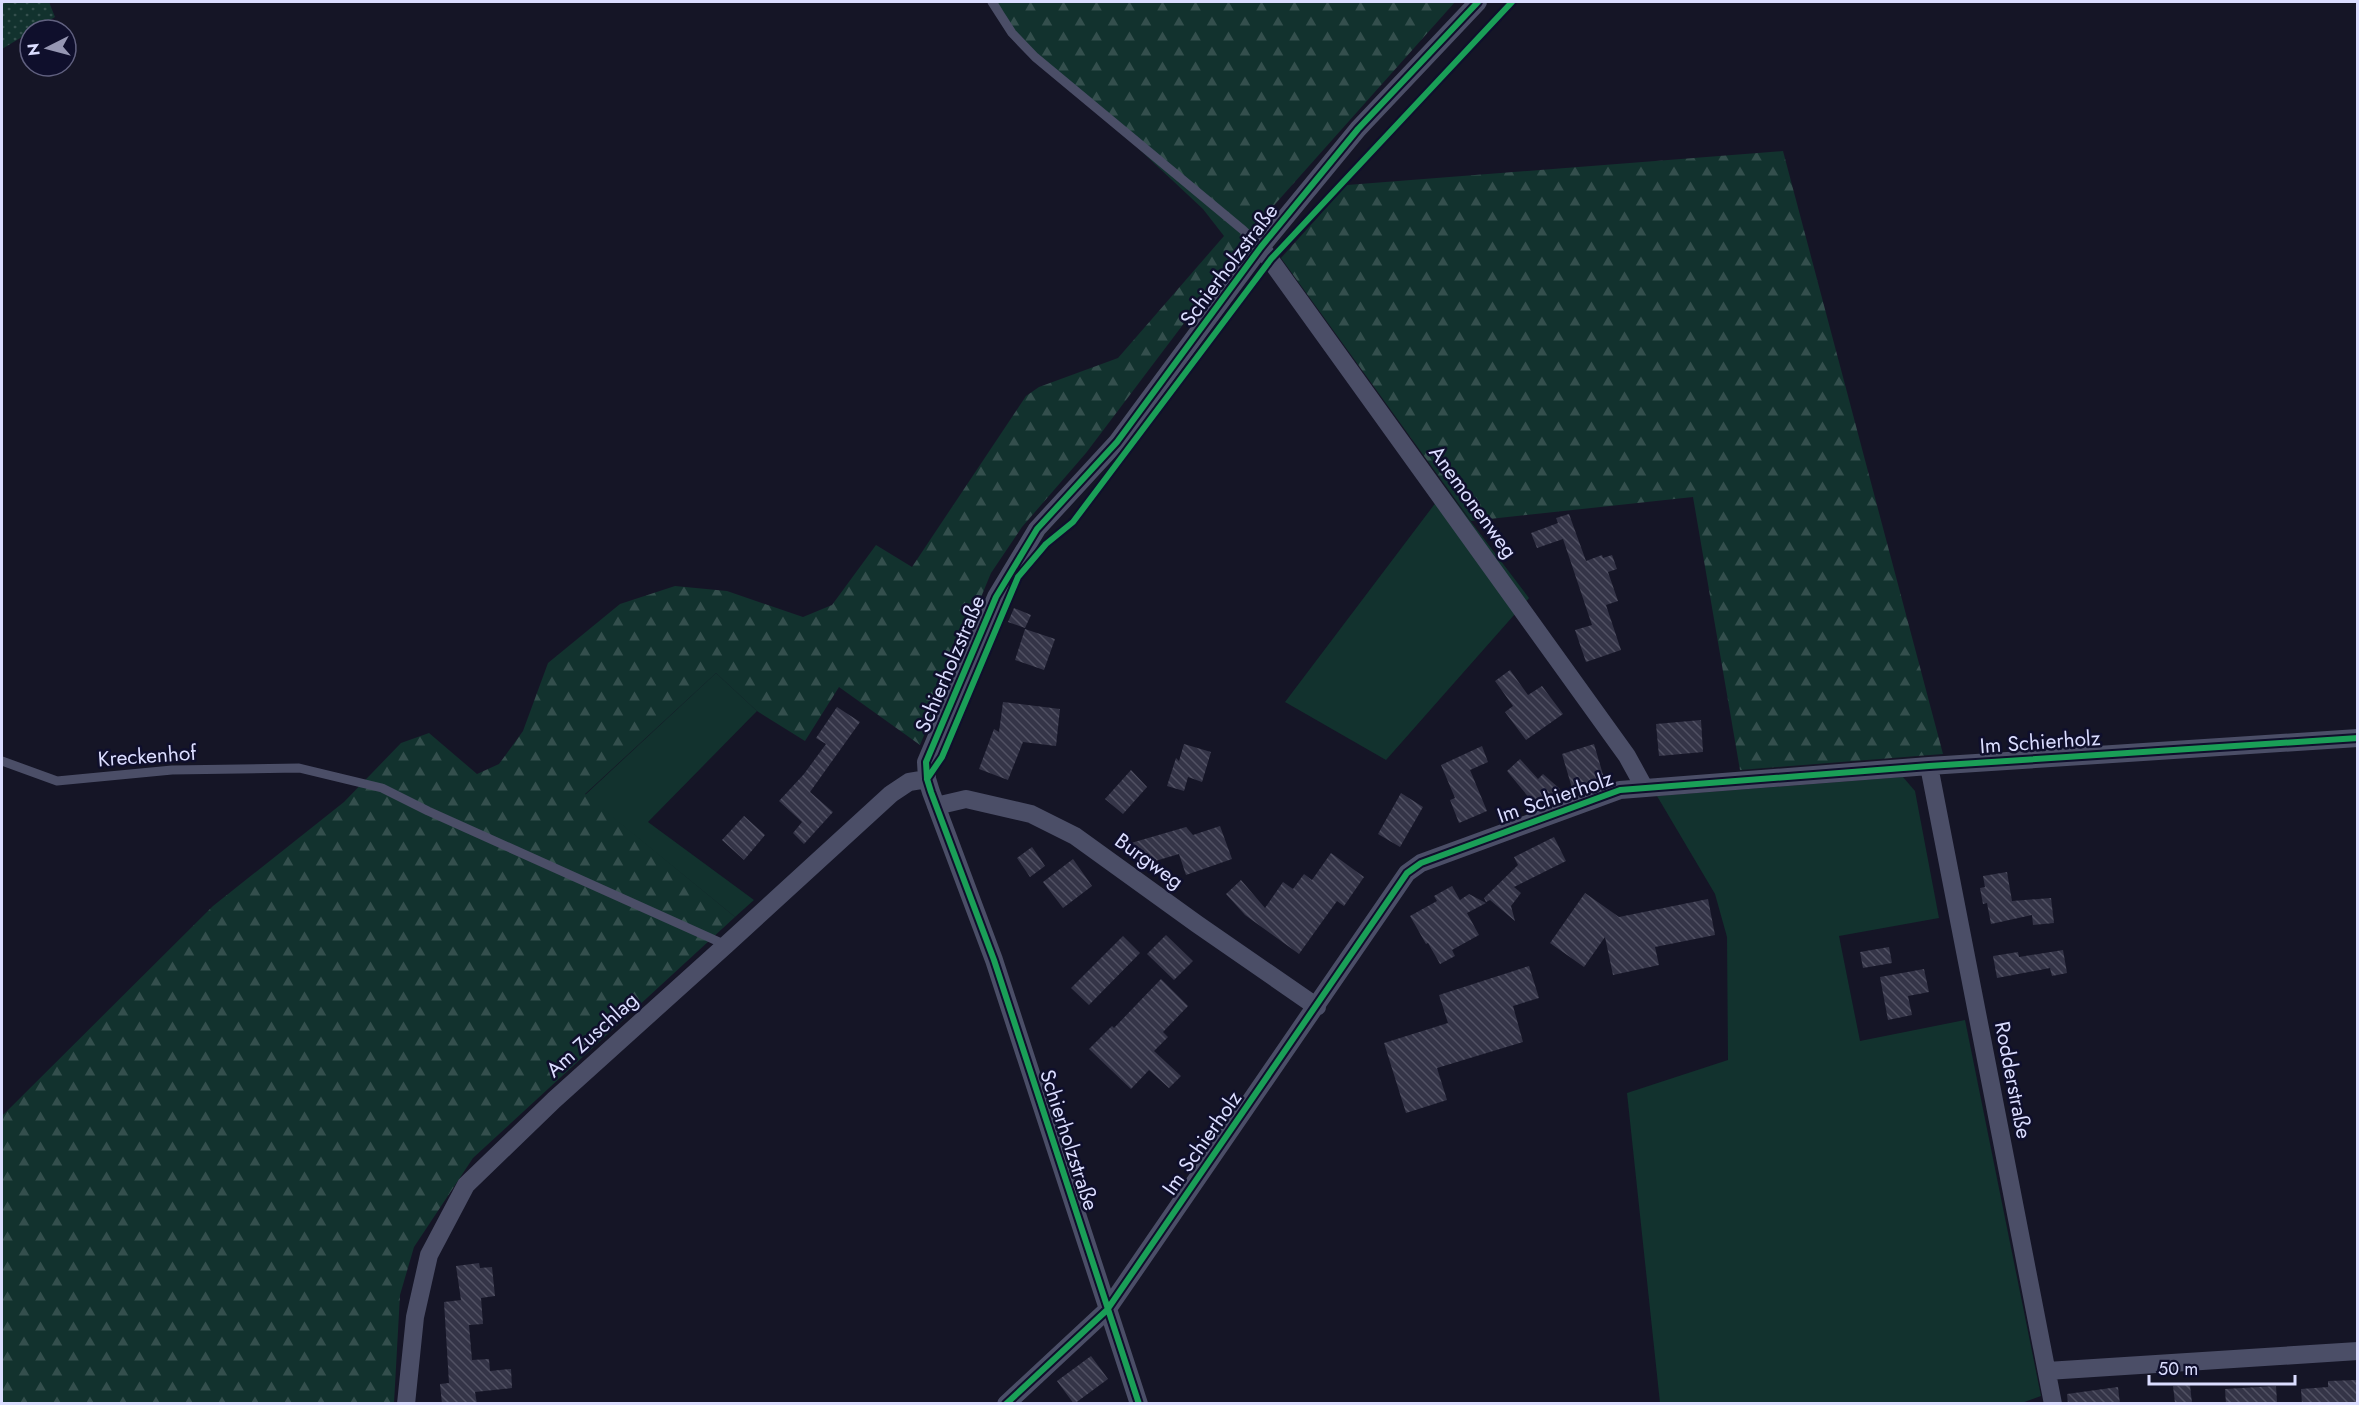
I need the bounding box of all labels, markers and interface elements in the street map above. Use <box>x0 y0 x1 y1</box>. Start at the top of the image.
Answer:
north arrow <box>18 18 78 78</box>
text: N <box>21 42 46 57</box>
street label: Schierholzstraße <box>1173 197 1285 333</box>
street label: Anemonenweg <box>1422 439 1524 565</box>
street label: Schierholzstraße <box>908 591 993 737</box>
street label: Im Schierholz <box>1979 723 2102 761</box>
street label: Kreckenhof <box>97 738 198 774</box>
street label: Im Schierholz <box>1493 763 1617 831</box>
street label: Burgweg <box>1108 826 1190 896</box>
street label: Am Zuschlag <box>539 985 645 1085</box>
street label: Rodderstraße <box>1987 1019 2039 1141</box>
street label: Schierholzstraße <box>1032 1066 1106 1214</box>
street label: Im Schierholz <box>1155 1085 1249 1201</box>
scale bar <box>2149 1348 2294 1386</box>
text: 50 m <box>2158 1356 2198 1382</box>

